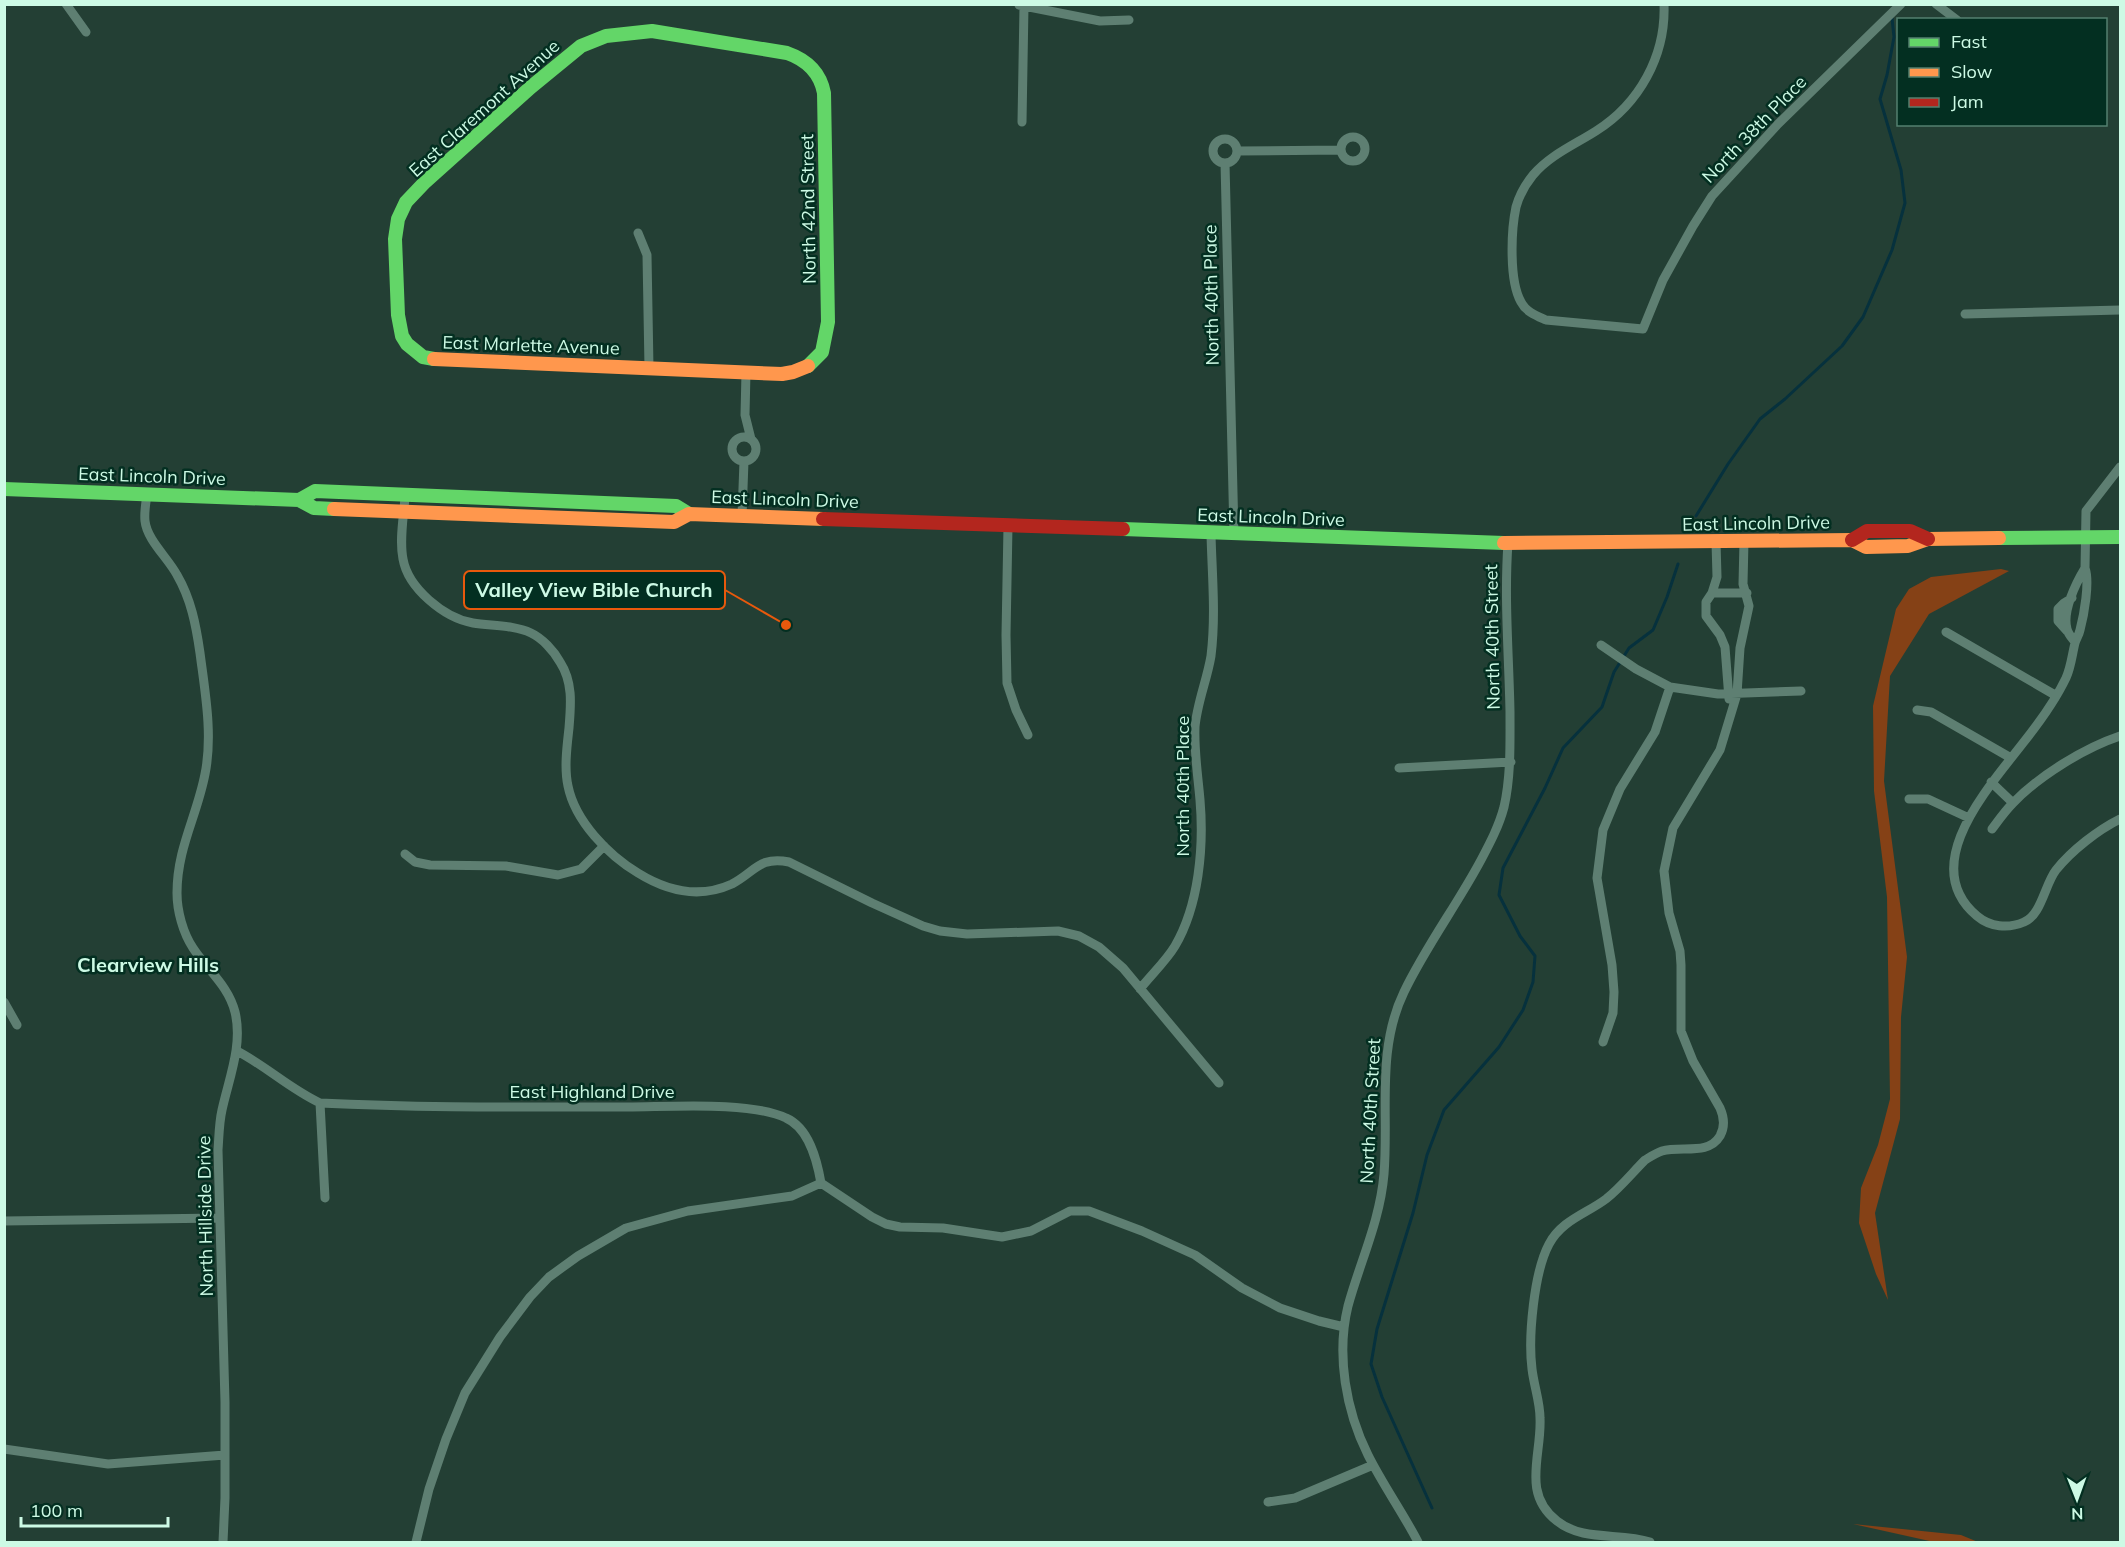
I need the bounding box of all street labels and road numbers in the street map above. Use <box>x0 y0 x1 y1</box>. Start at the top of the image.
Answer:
street label: East Claremont Avenue <box>404 34 564 182</box>
street label: North 38th Place <box>1697 70 1811 188</box>
street label: North 42nd Street <box>795 134 821 284</box>
street label: North 40th Place <box>1198 224 1224 366</box>
street label: East Marlette Avenue <box>442 330 620 360</box>
street label: East Lincoln Drive <box>78 462 226 490</box>
street label: East Lincoln Drive <box>711 485 859 513</box>
street label: East Lincoln Drive <box>1197 503 1345 531</box>
street label: East Lincoln Drive <box>1682 510 1830 536</box>
street label: North 40th Street <box>1479 564 1505 710</box>
street label: North 40th Place <box>1171 716 1194 856</box>
street label: North 40th Street <box>1355 1038 1385 1184</box>
street label: East Highland Drive <box>509 1080 675 1103</box>
street label: North Hillside Drive <box>192 1135 218 1297</box>

